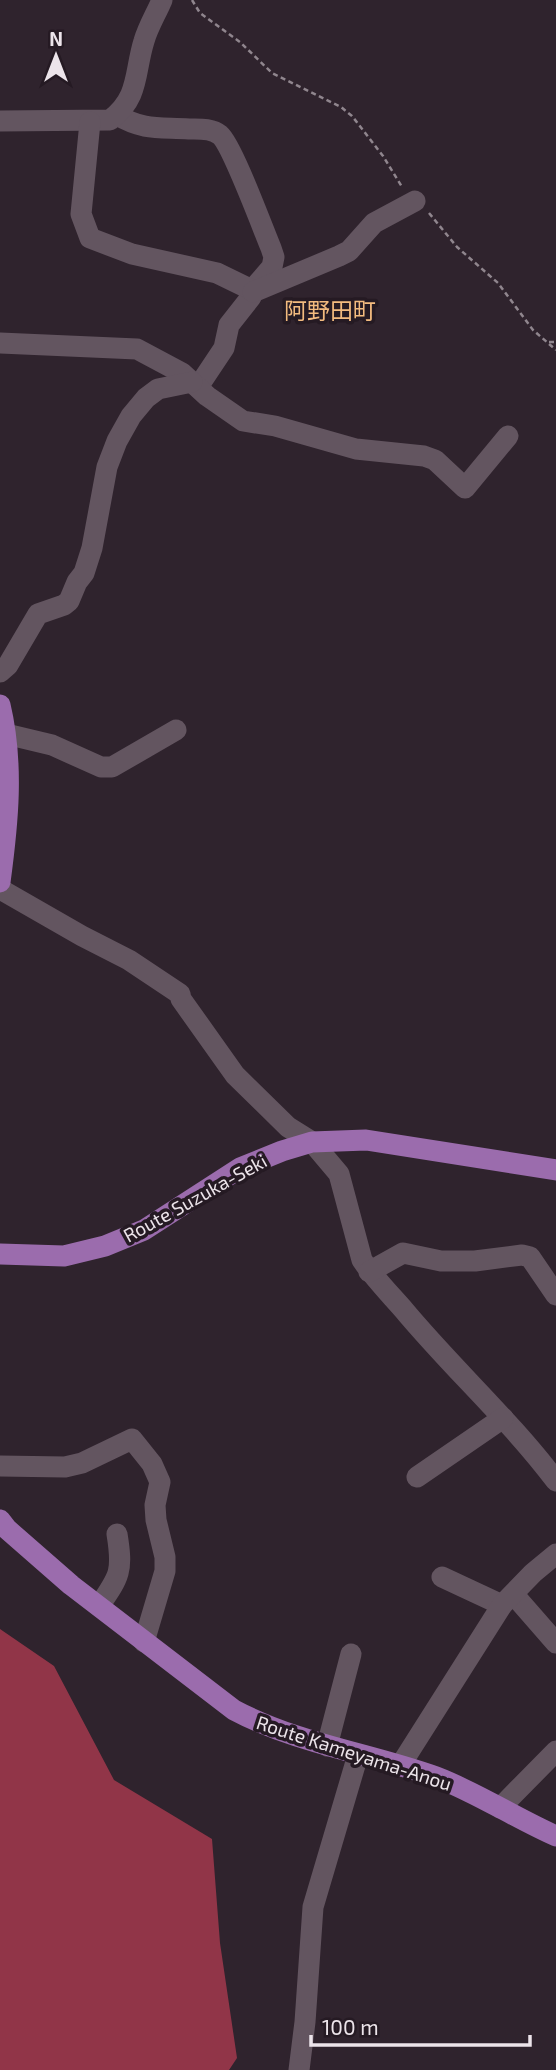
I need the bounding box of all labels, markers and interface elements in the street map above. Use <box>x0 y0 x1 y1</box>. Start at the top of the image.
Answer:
north arrow <box>21 21 91 91</box>
text: N <box>49 27 63 50</box>
district label: 阿野田町 <box>284 296 376 324</box>
street label: Route Suzuka-Seki <box>119 1149 271 1247</box>
street label: Route Kameyama-Anou <box>254 1710 455 1795</box>
scale bar <box>311 2004 530 2048</box>
text: 100 m <box>322 2014 379 2039</box>

